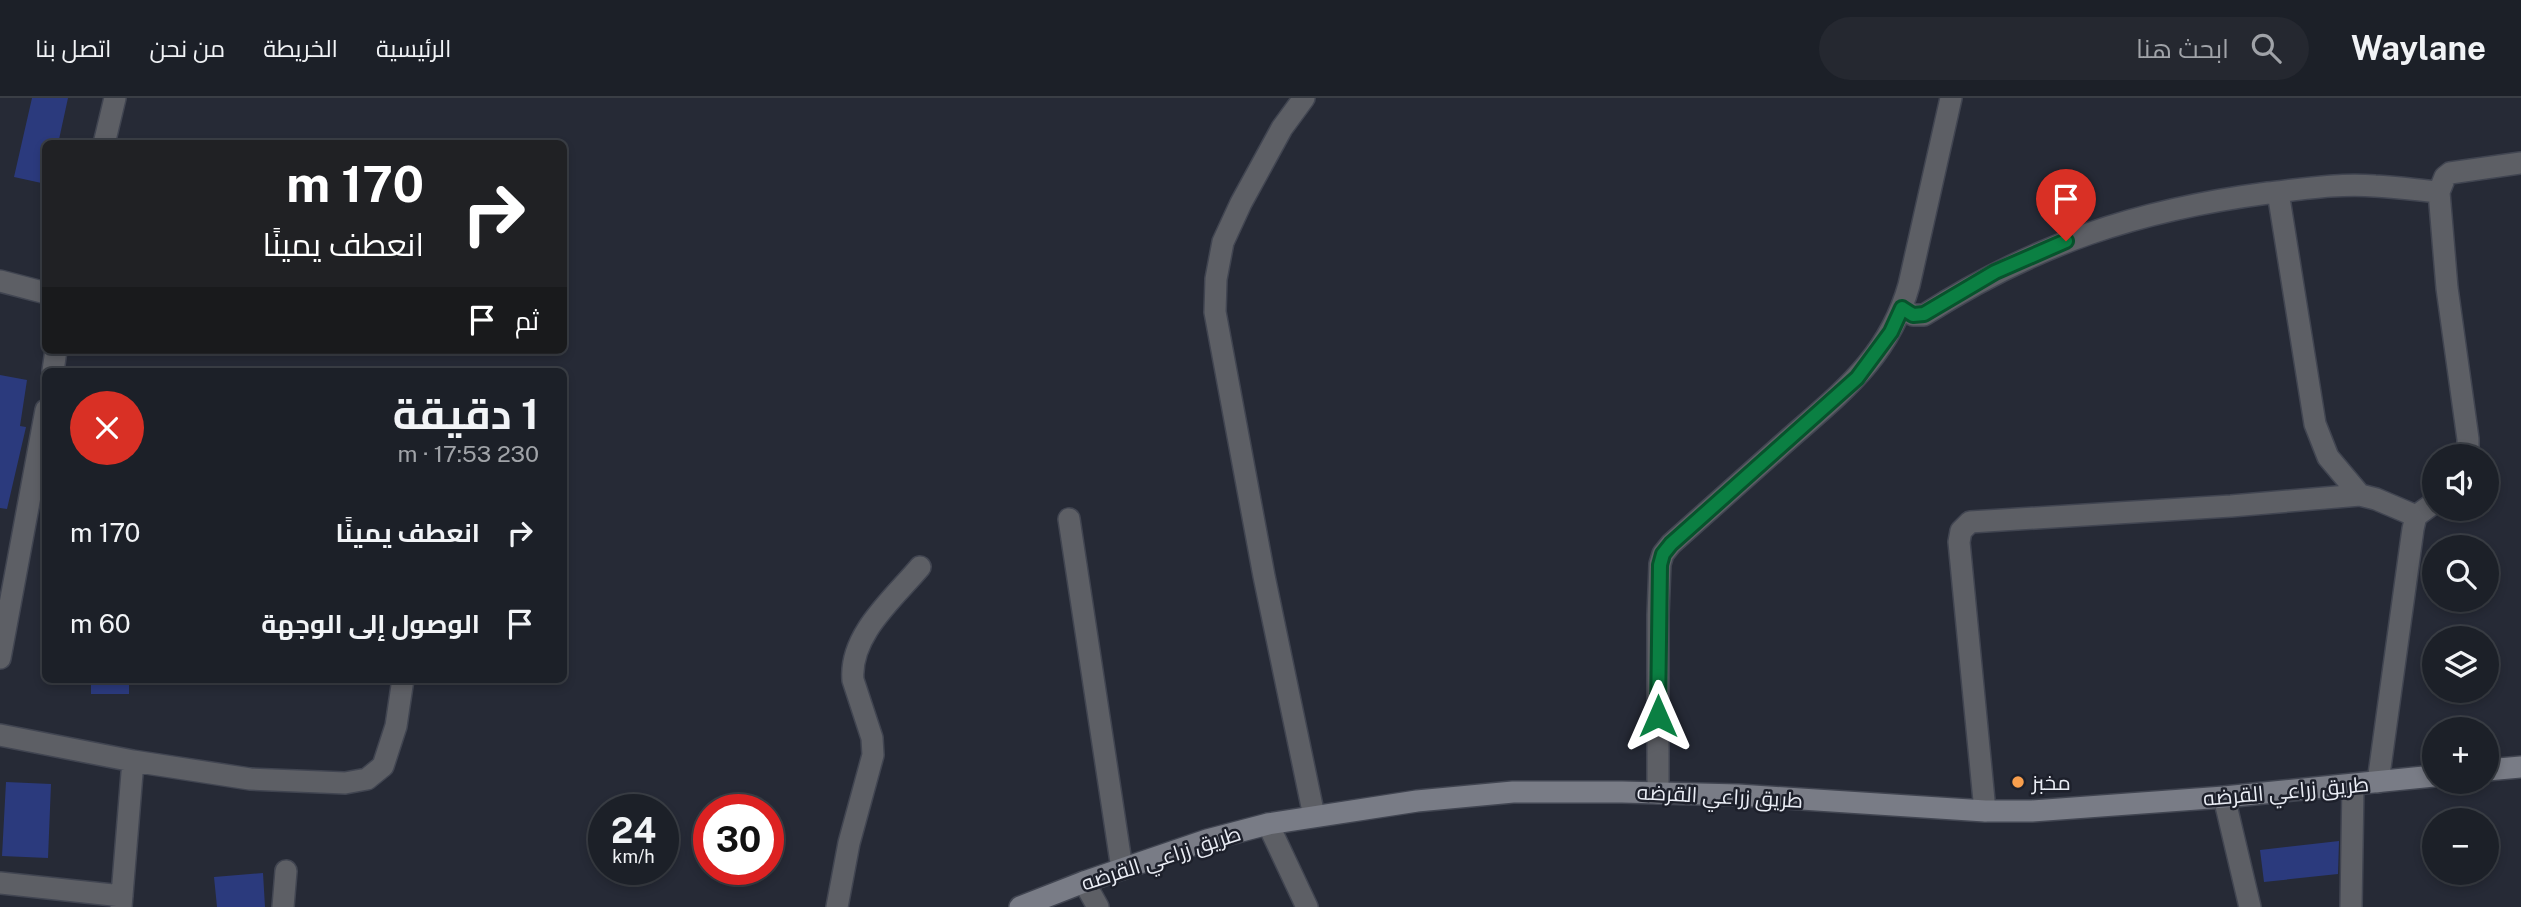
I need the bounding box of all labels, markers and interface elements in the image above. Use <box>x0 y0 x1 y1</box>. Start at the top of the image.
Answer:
search box <box>1819 17 2309 80</box>
icon: search <box>2247 29 2285 67</box>
text: Waylane <box>2351 29 2486 67</box>
text: ابحث هنا <box>2136 33 2229 64</box>
text: اتصل بنا <box>35 34 112 62</box>
text: من نحن <box>150 34 225 62</box>
text: الخريطة <box>263 34 338 62</box>
text: الرئيسية <box>376 34 451 62</box>
text: 170 m <box>286 155 424 213</box>
icon: right <box>448 168 539 259</box>
pin <box>2036 169 2096 241</box>
icon: arrive <box>2047 180 2085 218</box>
text: انعطف يمينًا <box>263 226 424 263</box>
icon: arrive <box>463 301 501 339</box>
text: ثم <box>515 305 539 336</box>
text: 1 دقيقة <box>393 389 539 438</box>
button: close <box>70 391 144 465</box>
text: 230 m · 17:53 <box>398 440 539 467</box>
map controls <box>2422 444 2499 885</box>
button: sound <box>2422 444 2499 521</box>
icon: right <box>501 514 539 552</box>
text: 170 m <box>70 517 140 548</box>
text: انعطف يمينًا <box>336 517 480 548</box>
button: search <box>2422 535 2499 612</box>
icon: arrive <box>501 605 539 643</box>
text: 60 m <box>70 608 131 639</box>
text: الوصول إلى الوجهة <box>261 608 480 639</box>
button: layers <box>2422 626 2499 703</box>
position arrow <box>1621 679 1695 753</box>
button: + <box>2422 717 2499 794</box>
place label: مخبز <box>2031 770 2071 795</box>
street label: طريق زراعي القرضه <box>2202 771 2370 815</box>
marker: مخبز <box>2010 774 2026 790</box>
street label: طريق زراعي القرضه <box>1636 779 1804 817</box>
speed limit sign: 30 <box>693 794 784 885</box>
button: − <box>2422 808 2499 885</box>
text: 24 <box>611 810 656 851</box>
street label: طريق زراعي القرضه <box>1078 820 1245 899</box>
text: km/h <box>612 846 655 867</box>

